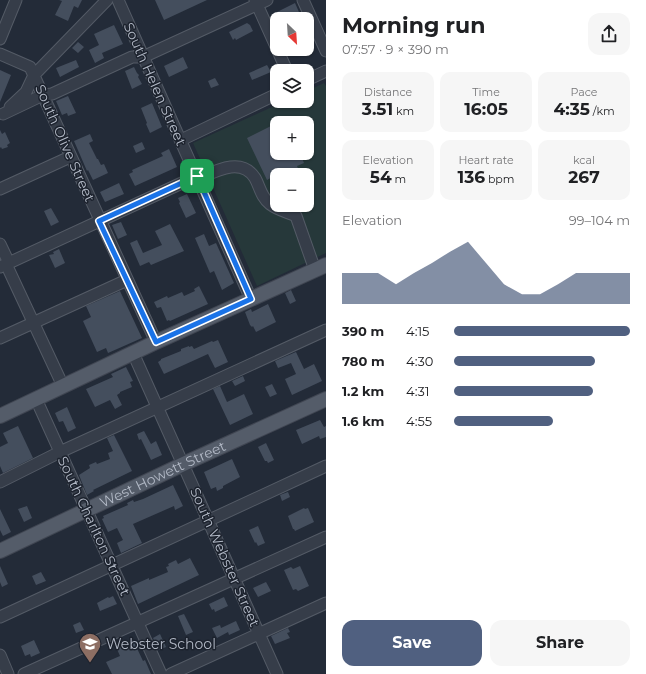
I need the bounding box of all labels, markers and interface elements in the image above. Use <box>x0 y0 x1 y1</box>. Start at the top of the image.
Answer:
north arrow <box>270 12 314 56</box>
map controls <box>270 12 314 212</box>
text: Morning run <box>342 12 485 39</box>
button: share <box>588 13 630 55</box>
street label: South Helen Street <box>120 20 190 149</box>
text: 07:57 · 9 × 390 m <box>342 41 449 57</box>
button: layers <box>270 64 314 108</box>
street label: South Olive Street <box>31 81 99 205</box>
text: Distance <box>364 85 412 99</box>
text: Time <box>472 85 500 99</box>
text: Pace <box>571 85 597 99</box>
text: 3.51 <box>362 99 393 119</box>
text: 16:05 <box>464 99 508 119</box>
text: 4:35 <box>553 99 590 119</box>
text: km <box>393 104 414 118</box>
text: /km <box>590 104 615 118</box>
button: + <box>270 116 314 160</box>
text: Elevation <box>363 153 413 167</box>
text: Heart rate <box>458 153 514 167</box>
text: kcal <box>573 153 595 167</box>
pin <box>180 159 214 193</box>
icon: arrive <box>186 165 208 187</box>
text: 54 <box>370 167 392 187</box>
text: 136 <box>457 167 485 187</box>
text: 267 <box>568 167 600 187</box>
button: − <box>270 168 314 212</box>
text: m <box>392 172 406 186</box>
text: bpm <box>485 172 515 186</box>
text: Elevation <box>342 212 402 228</box>
text: 99–104 m <box>569 212 630 228</box>
text: 390 m <box>342 323 384 339</box>
text: 4:15 <box>406 323 429 339</box>
text: 780 m <box>342 353 385 369</box>
text: 4:30 <box>406 353 433 369</box>
text: 1.2 km <box>342 383 384 399</box>
text: 4:31 <box>406 383 429 399</box>
text: 1.6 km <box>342 413 384 429</box>
text: 4:55 <box>406 413 432 429</box>
street label: West Howett Street <box>97 437 229 511</box>
street label: South Charlton Street <box>54 453 134 599</box>
street label: South Webster Street <box>186 485 264 630</box>
button: Save <box>342 620 482 666</box>
button: Share <box>490 620 630 666</box>
school or university icon: Webster School <box>77 631 103 664</box>
place label: Webster School <box>106 635 216 653</box>

